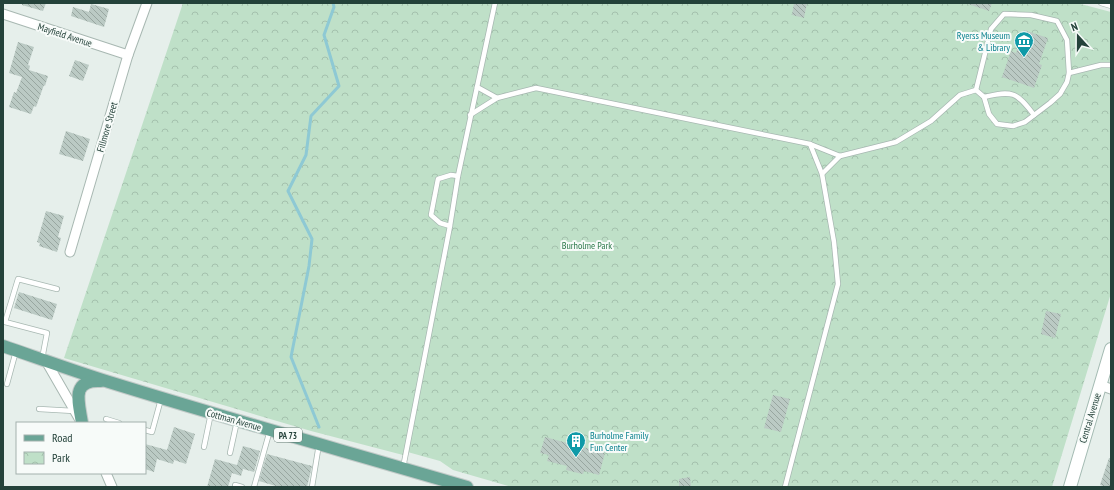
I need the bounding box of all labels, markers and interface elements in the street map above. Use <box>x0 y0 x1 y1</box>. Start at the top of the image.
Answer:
north arrow <box>1058 16 1098 56</box>
text: N <box>1069 19 1080 34</box>
street label: Mayfield Avenue <box>36 20 94 50</box>
place label: Ryerss Museum & Library <box>957 29 1010 54</box>
museum icon: Ryerss Museum & Library <box>1013 30 1035 58</box>
street label: Fillmore Street <box>94 100 120 154</box>
park label: Burholme Park <box>562 239 612 252</box>
street label: Central Avenue <box>1076 391 1104 445</box>
street label: Cottman Avenue <box>205 406 263 434</box>
legend <box>16 422 146 474</box>
road number: PA 73 <box>274 428 302 442</box>
place label: Burholme Family Fun Center <box>590 429 649 454</box>
text: Road <box>52 430 72 445</box>
building icon: Burholme Family Fun Center <box>565 430 587 458</box>
text: Park <box>52 450 70 465</box>

